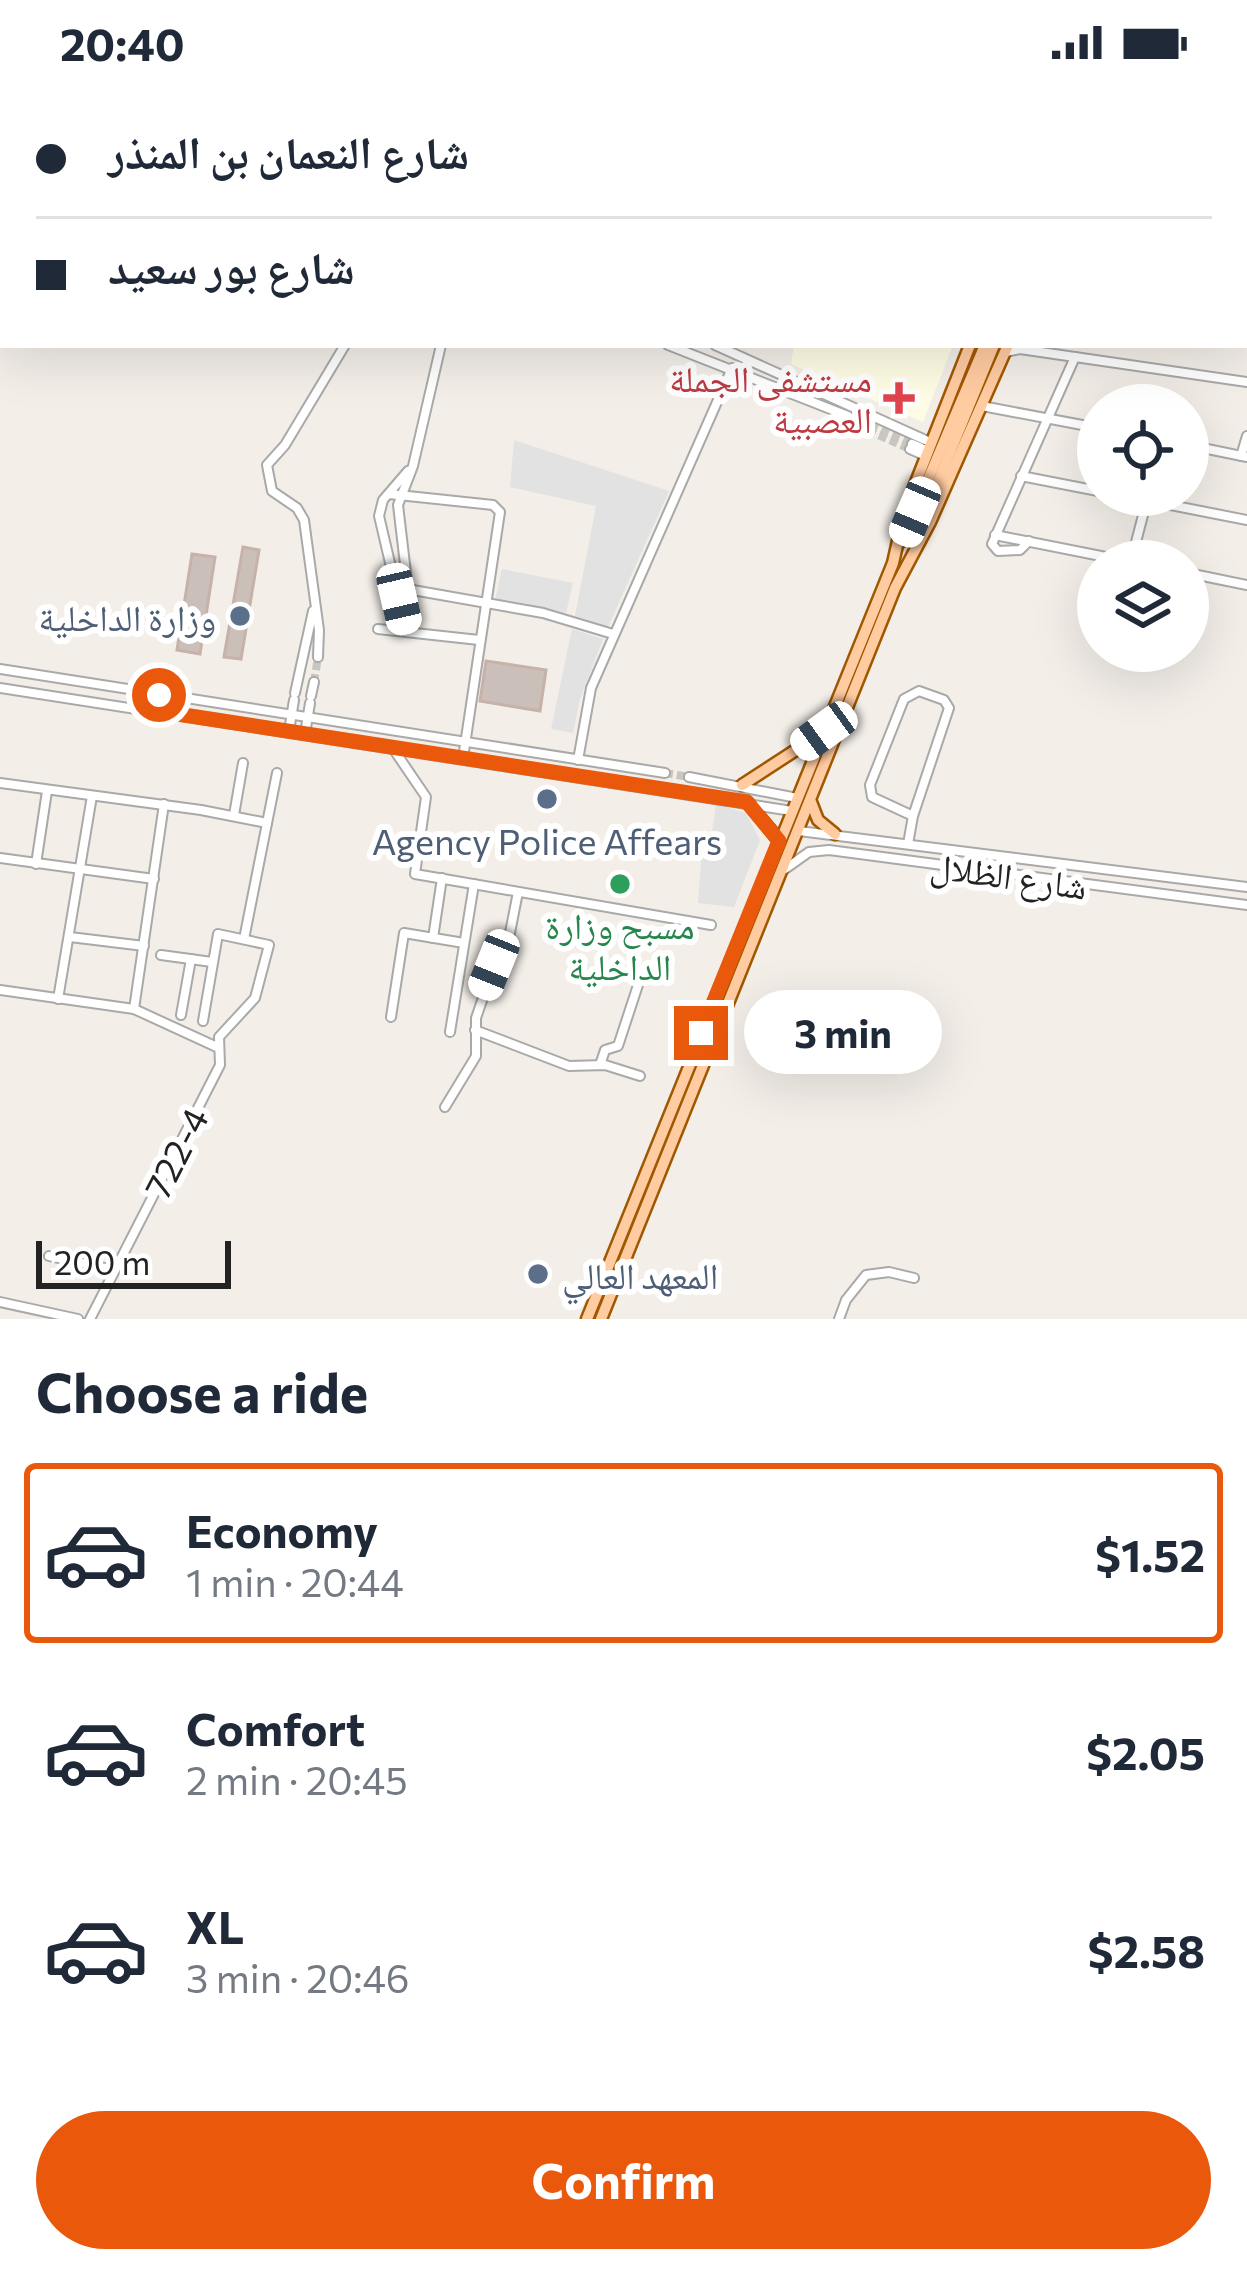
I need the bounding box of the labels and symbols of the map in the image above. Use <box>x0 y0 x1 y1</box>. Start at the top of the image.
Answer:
place label: مستشفى الجملة العصبية <box>669 355 872 441</box>
marker: مستشفى الجملة العصبية <box>883 382 915 414</box>
car <box>884 472 946 552</box>
car <box>373 560 425 638</box>
place label: وزارة الداخلية <box>38 594 216 639</box>
marker: وزارة الداخلية <box>227 603 253 629</box>
route start <box>132 668 186 722</box>
car <box>784 695 864 767</box>
marker: Agency Police Affears <box>534 786 560 812</box>
place label: Agency Police Affears <box>372 818 722 862</box>
street label: شارع الظلال <box>928 841 1090 910</box>
marker: مسبح وزارة الداخلية <box>607 871 633 897</box>
place label: مسبح وزارة الداخلية <box>545 902 695 988</box>
car <box>464 925 524 1005</box>
callout: 3 min <box>743 991 941 1075</box>
route end <box>674 1006 728 1060</box>
street label: 722-4 <box>134 1099 216 1205</box>
scale bar <box>36 1235 231 1288</box>
place label: المعهد العالي <box>562 1252 718 1305</box>
marker: المعهد العالي <box>525 1261 551 1287</box>

